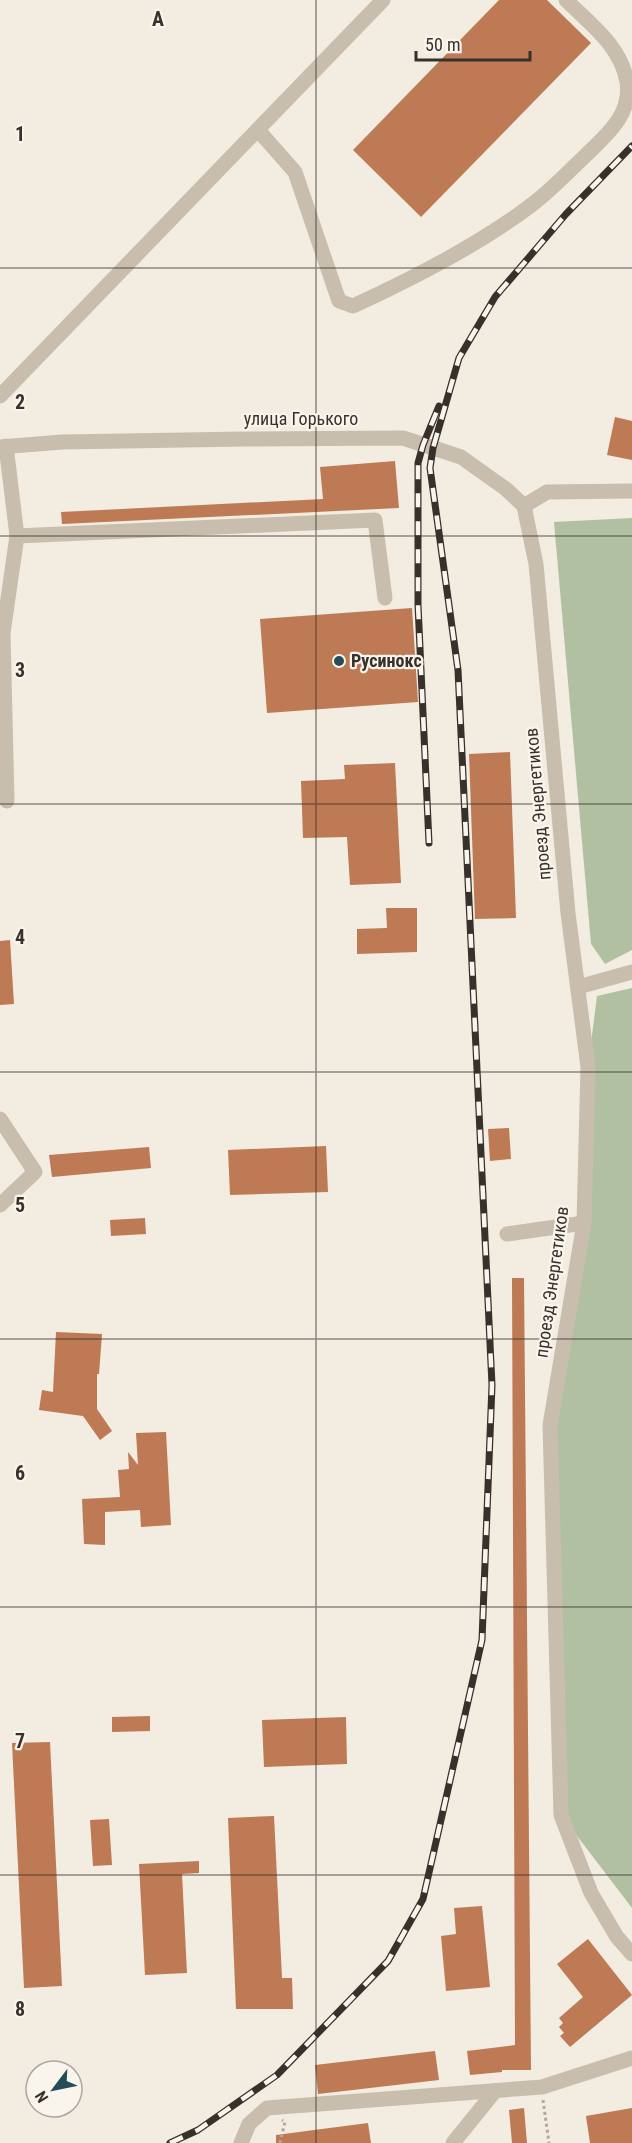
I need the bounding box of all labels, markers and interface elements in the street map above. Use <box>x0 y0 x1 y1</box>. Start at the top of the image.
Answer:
text: A <box>152 7 164 31</box>
scale bar <box>416 24 530 62</box>
text: 50 m <box>425 34 460 55</box>
text: 1 <box>15 122 25 146</box>
text: 2 <box>15 390 25 414</box>
street label: улица Горького <box>244 408 358 429</box>
place label: Русинокс <box>351 650 422 671</box>
marker: Русинокс <box>332 654 346 668</box>
text: 3 <box>15 658 25 682</box>
street label: проезд Энергетиков <box>520 727 555 881</box>
text: 4 <box>15 925 25 949</box>
text: 5 <box>15 1193 25 1217</box>
street label: проезд Энергетиков <box>530 1205 573 1359</box>
text: 6 <box>15 1461 25 1485</box>
text: 7 <box>15 1729 25 1753</box>
text: 8 <box>15 1997 25 2021</box>
north arrow <box>24 2059 84 2119</box>
text: N <box>31 2087 52 2106</box>

